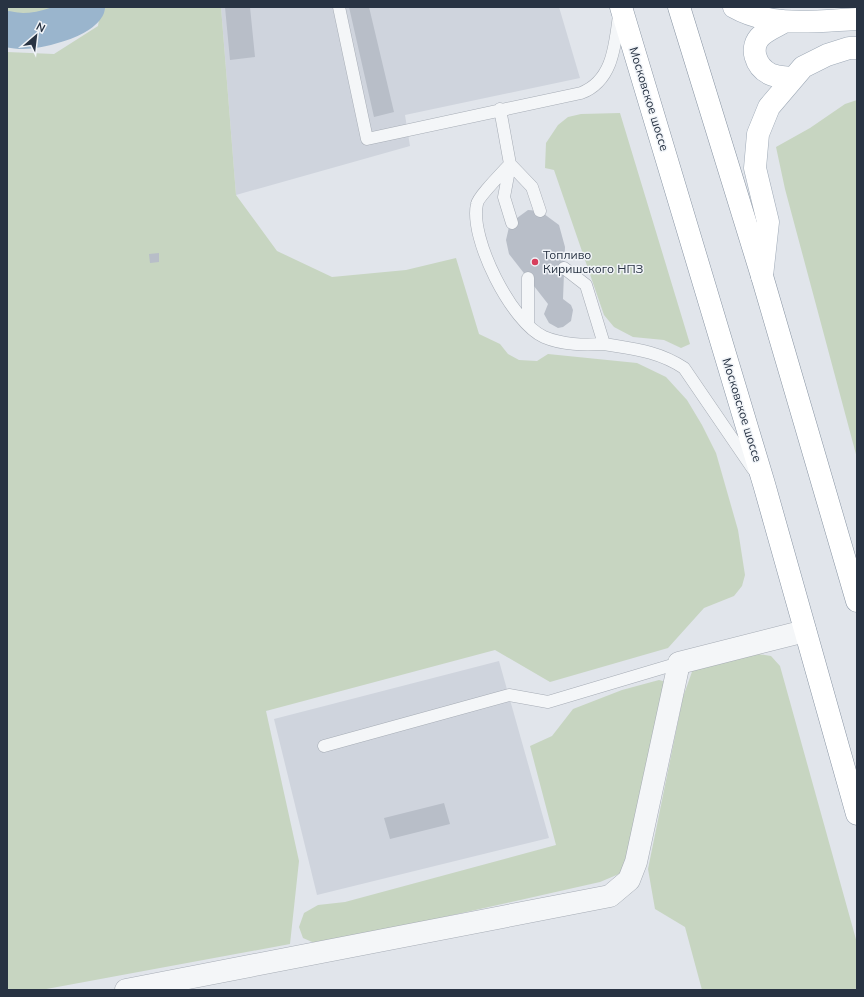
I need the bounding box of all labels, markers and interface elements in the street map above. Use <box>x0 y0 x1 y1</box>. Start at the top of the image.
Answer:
north arrow <box>16 16 56 56</box>
text: N <box>34 19 48 35</box>
street label: Московское шоссе <box>626 45 673 153</box>
place label: Топливо Киришского НПЗ <box>543 247 644 276</box>
marker: Топливо Киришского НПЗ <box>530 257 540 267</box>
street label: Московское шоссе <box>719 356 766 464</box>

